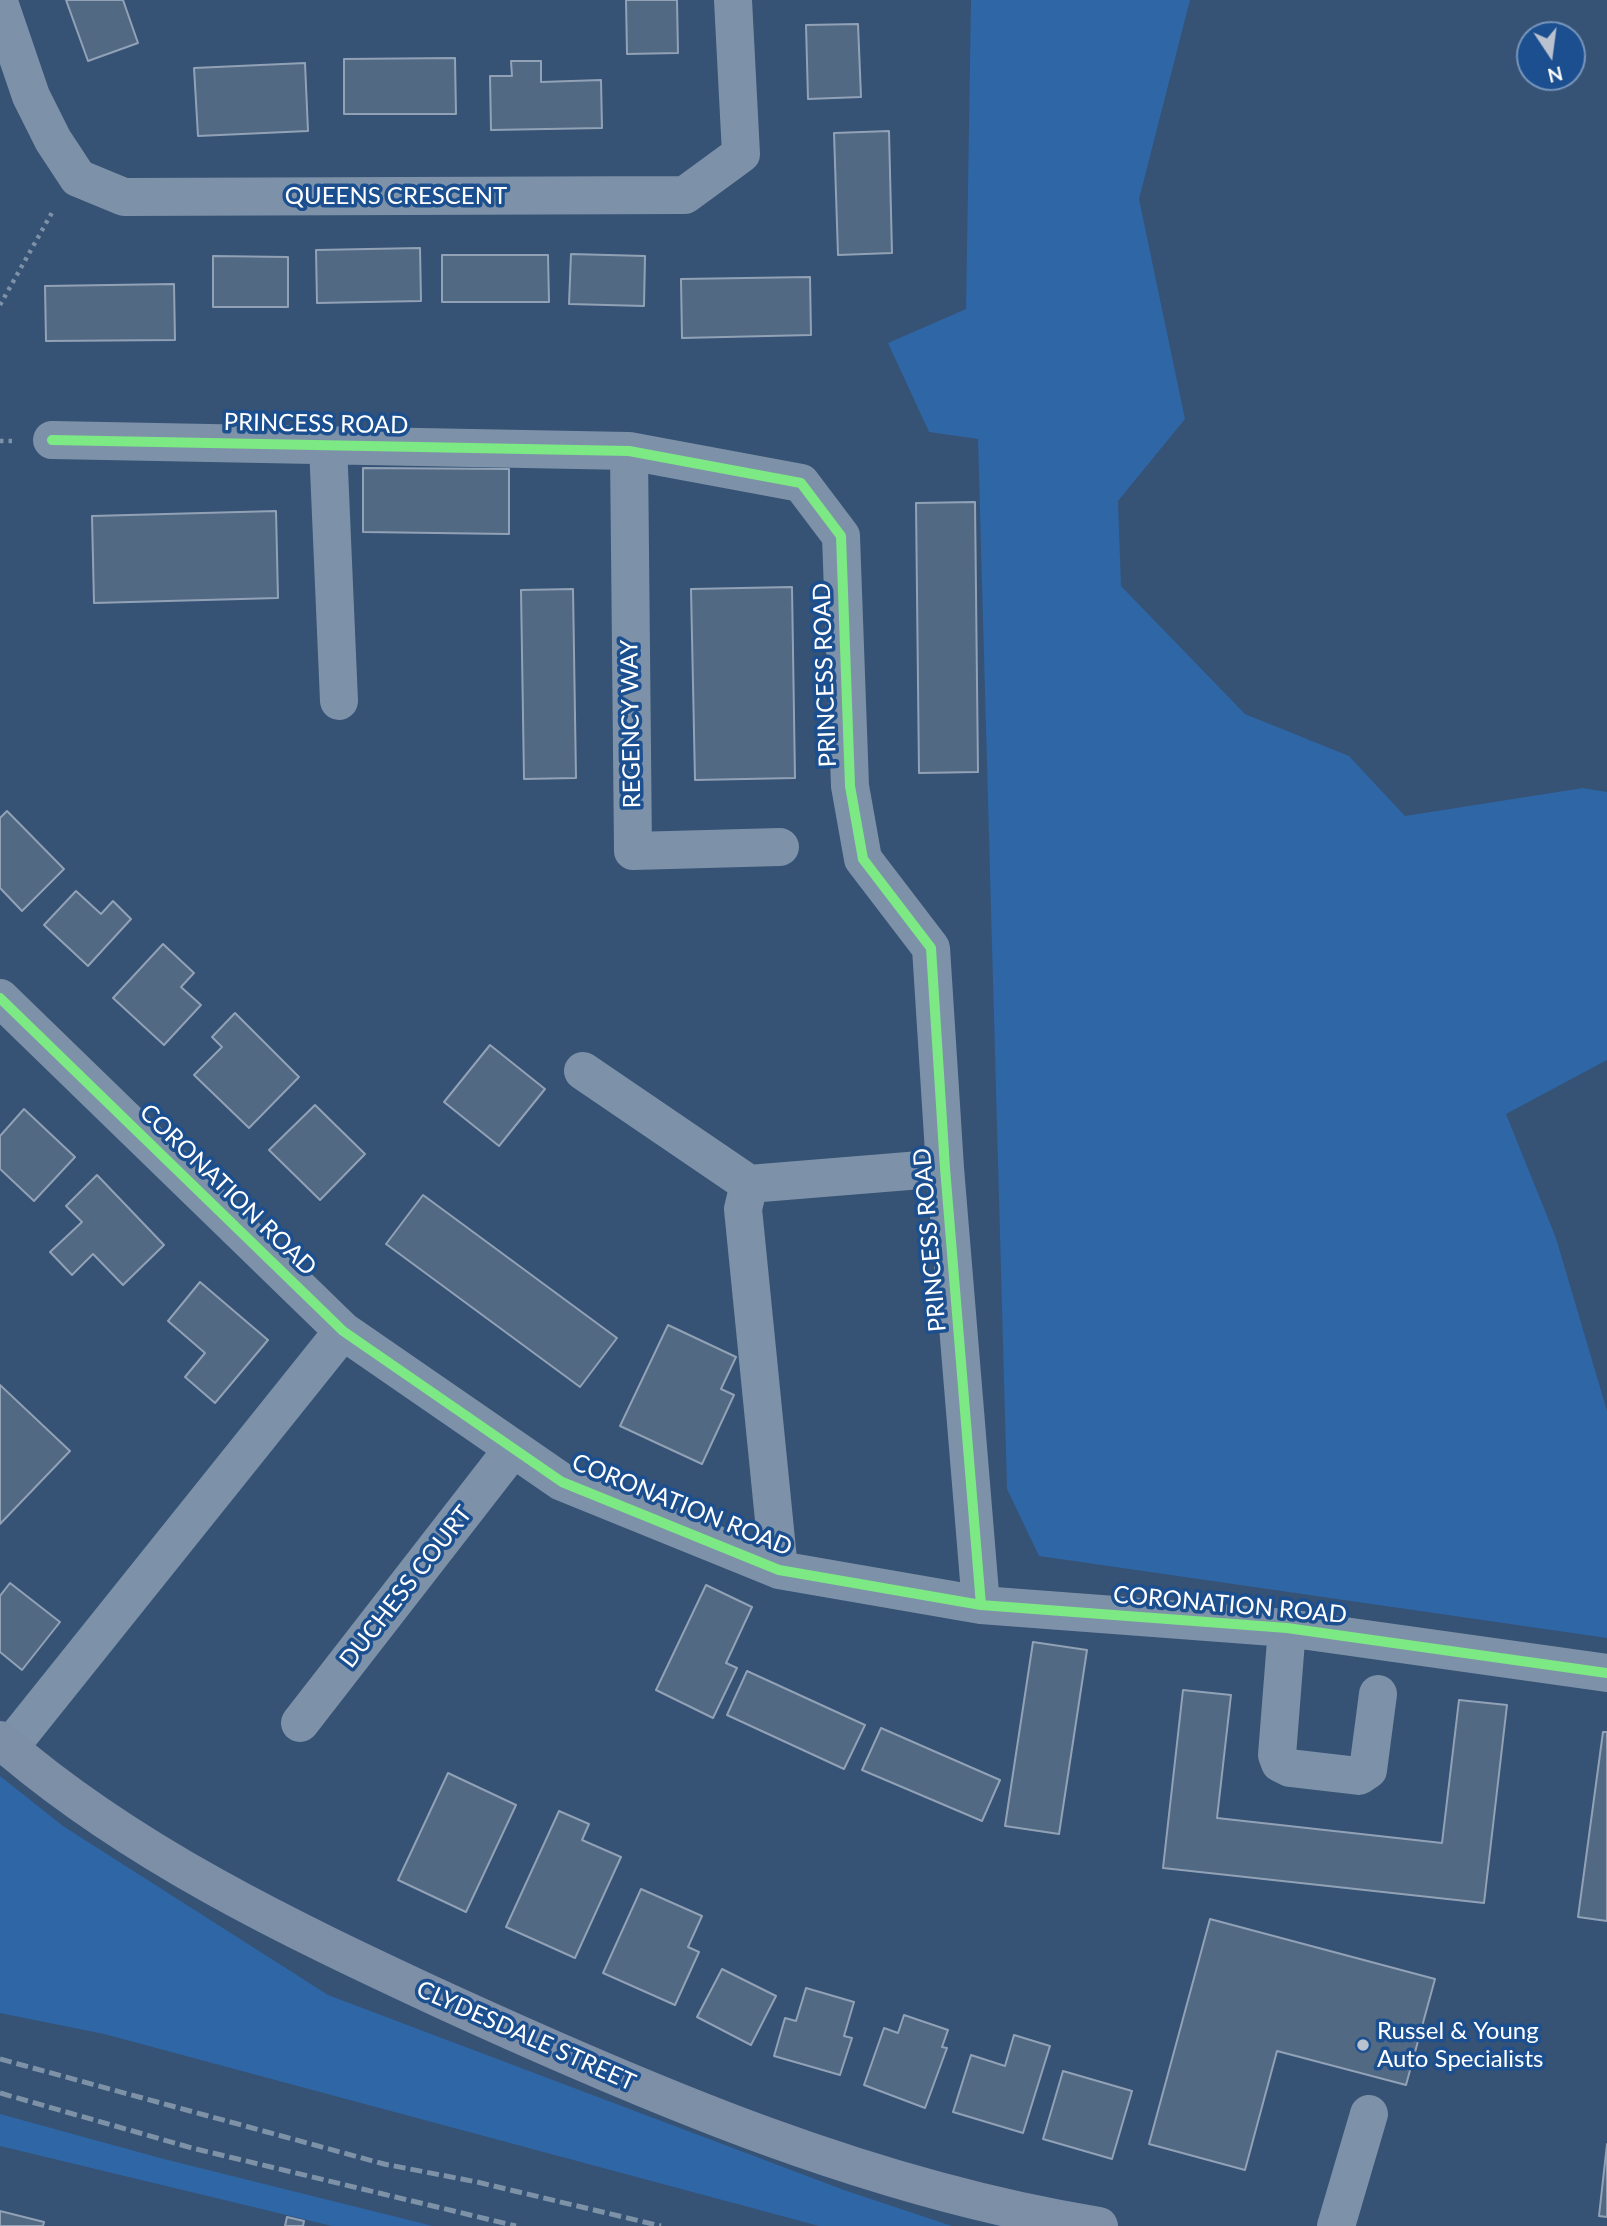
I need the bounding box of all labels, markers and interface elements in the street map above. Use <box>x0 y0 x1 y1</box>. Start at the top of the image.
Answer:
north arrow <box>1516 21 1586 91</box>
text: N <box>1546 62 1565 88</box>
street label: QUEENS CRESCENT <box>285 182 507 210</box>
street label: PRINCESS ROAD <box>223 408 409 440</box>
street label: PRINCESS ROAD <box>807 582 843 768</box>
street label: REGENCY WAY <box>615 639 647 809</box>
street label: CORONATION ROAD <box>134 1098 322 1282</box>
street label: PRINCESS ROAD <box>908 1147 952 1333</box>
street label: CORONATION ROAD <box>568 1448 796 1562</box>
street label: DUCHESS COURT <box>334 1500 478 1674</box>
street label: CORONATION ROAD <box>1112 1580 1348 1630</box>
street label: CLYDESDALE STREET <box>412 1975 640 2097</box>
place label: Russel & Young Auto Specialists <box>1377 2017 1543 2073</box>
marker: Russel & Young Auto Specialists <box>1355 2037 1371 2053</box>

